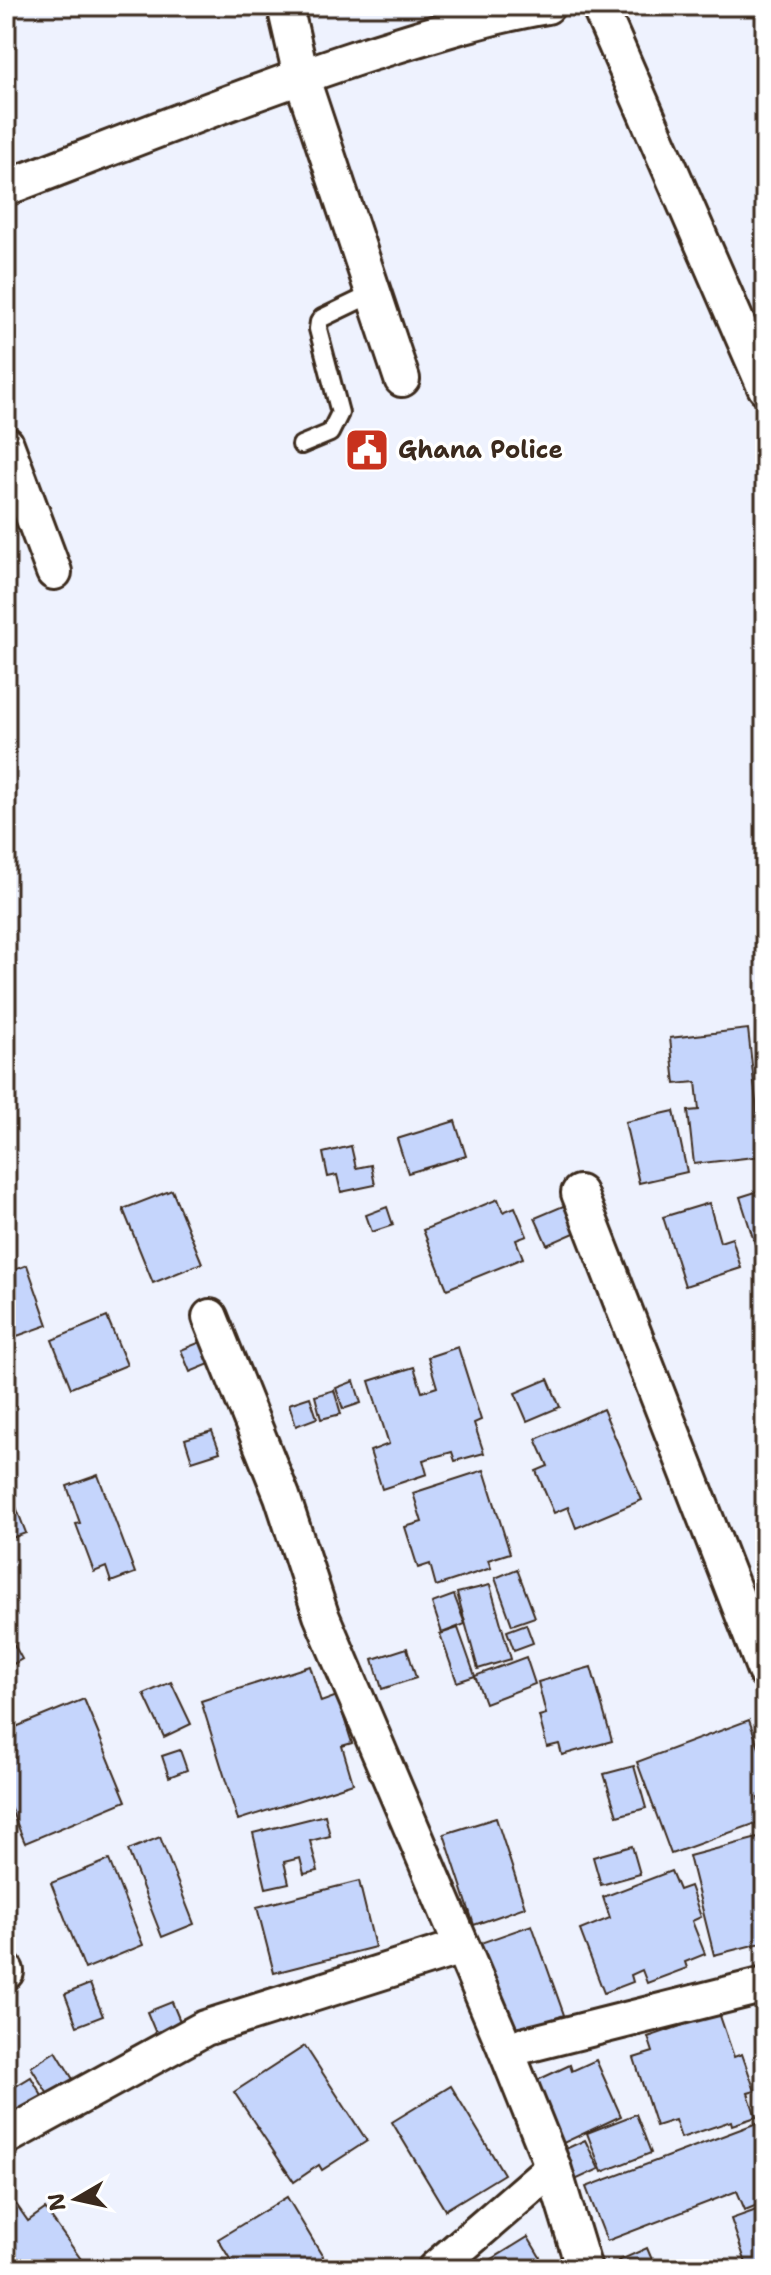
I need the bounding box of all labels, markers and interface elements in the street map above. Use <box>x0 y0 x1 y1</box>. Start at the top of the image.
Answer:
public building icon: Ghana Police <box>343 426 391 474</box>
place label: Ghana Police <box>398 434 563 466</box>
north arrow <box>36 2159 116 2239</box>
text: N <box>41 2191 72 2213</box>

